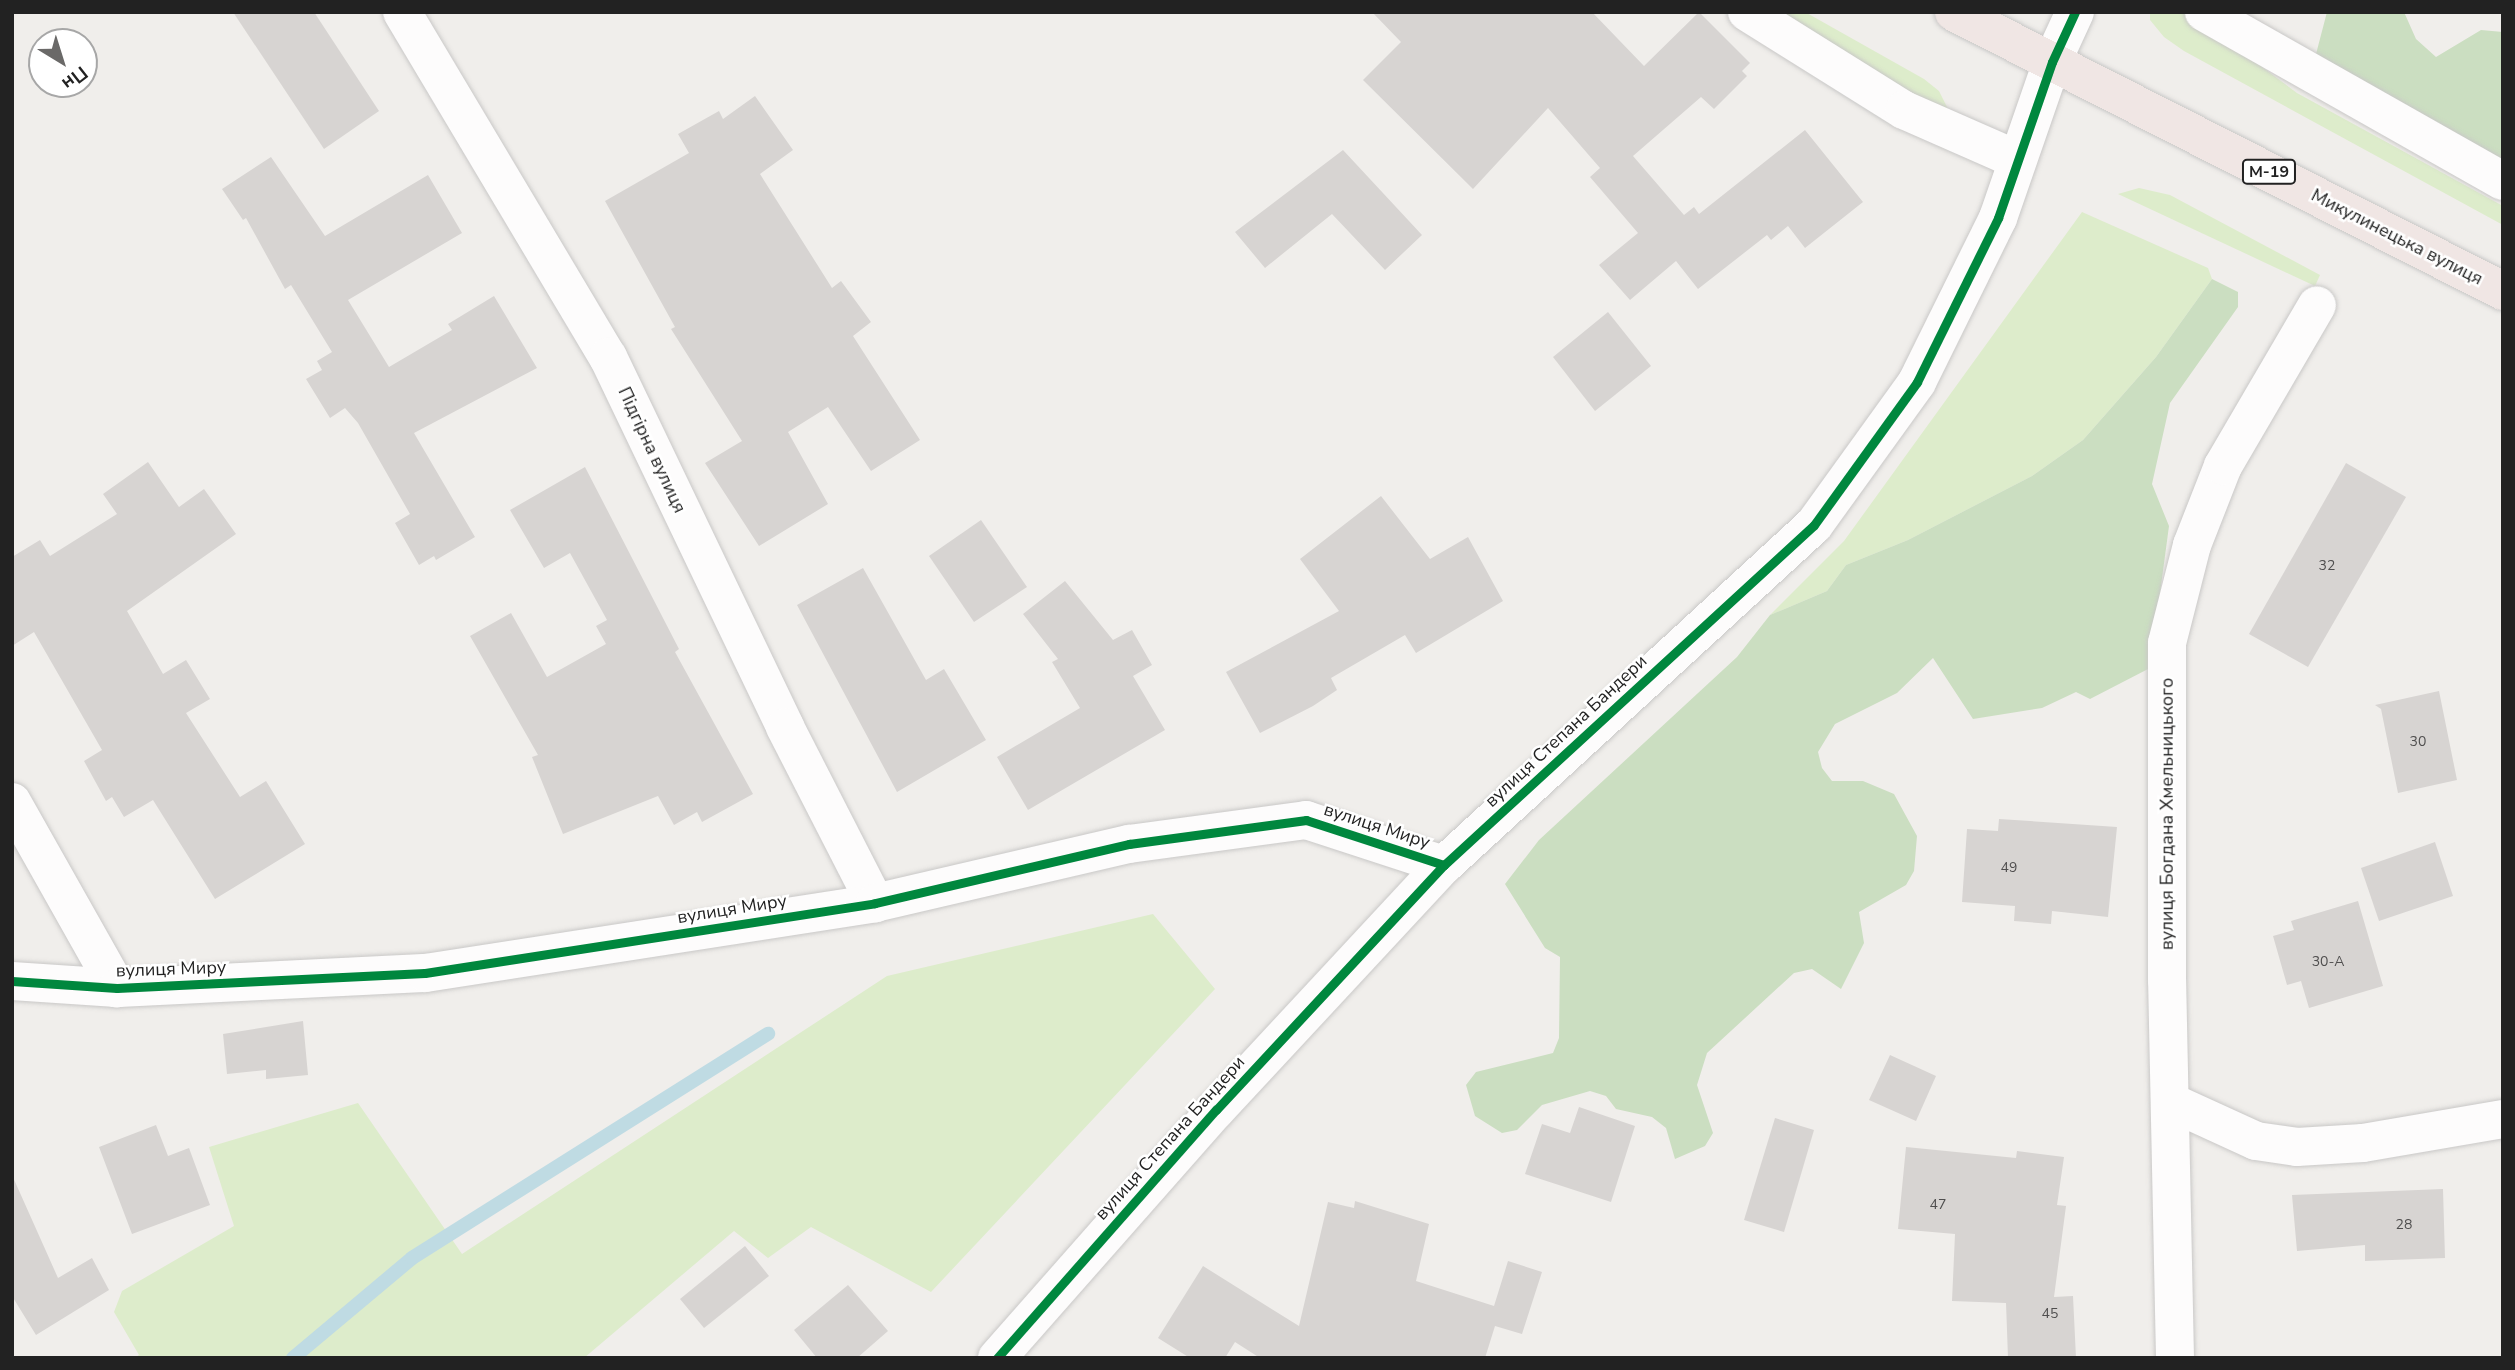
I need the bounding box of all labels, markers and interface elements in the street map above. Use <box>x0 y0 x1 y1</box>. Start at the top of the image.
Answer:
north arrow <box>28 28 98 98</box>
text: Пн <box>56 60 93 96</box>
road number: М-19 <box>2241 160 2297 184</box>
street label: Микулинецька вулиця <box>2308 184 2486 290</box>
street label: Підгірна вулиця <box>613 384 691 516</box>
house number: 32 <box>2319 558 2335 574</box>
street label: вулиця Степана Бандери <box>1481 650 1651 812</box>
street label: вулиця Богдана Хмельницького <box>2156 678 2178 950</box>
house number: 30 <box>2410 734 2426 750</box>
street label: вулиця Миру <box>1321 799 1433 853</box>
house number: 49 <box>2001 860 2017 876</box>
street label: вулиця Миру <box>676 890 788 928</box>
house number: 30-А <box>2312 954 2344 970</box>
street label: вулиця Миру <box>115 956 227 982</box>
street label: вулиця Степана Бандери <box>1091 1051 1249 1225</box>
house number: 47 <box>1930 1197 1946 1213</box>
house number: 28 <box>2396 1217 2412 1233</box>
house number: 45 <box>2042 1306 2058 1322</box>

